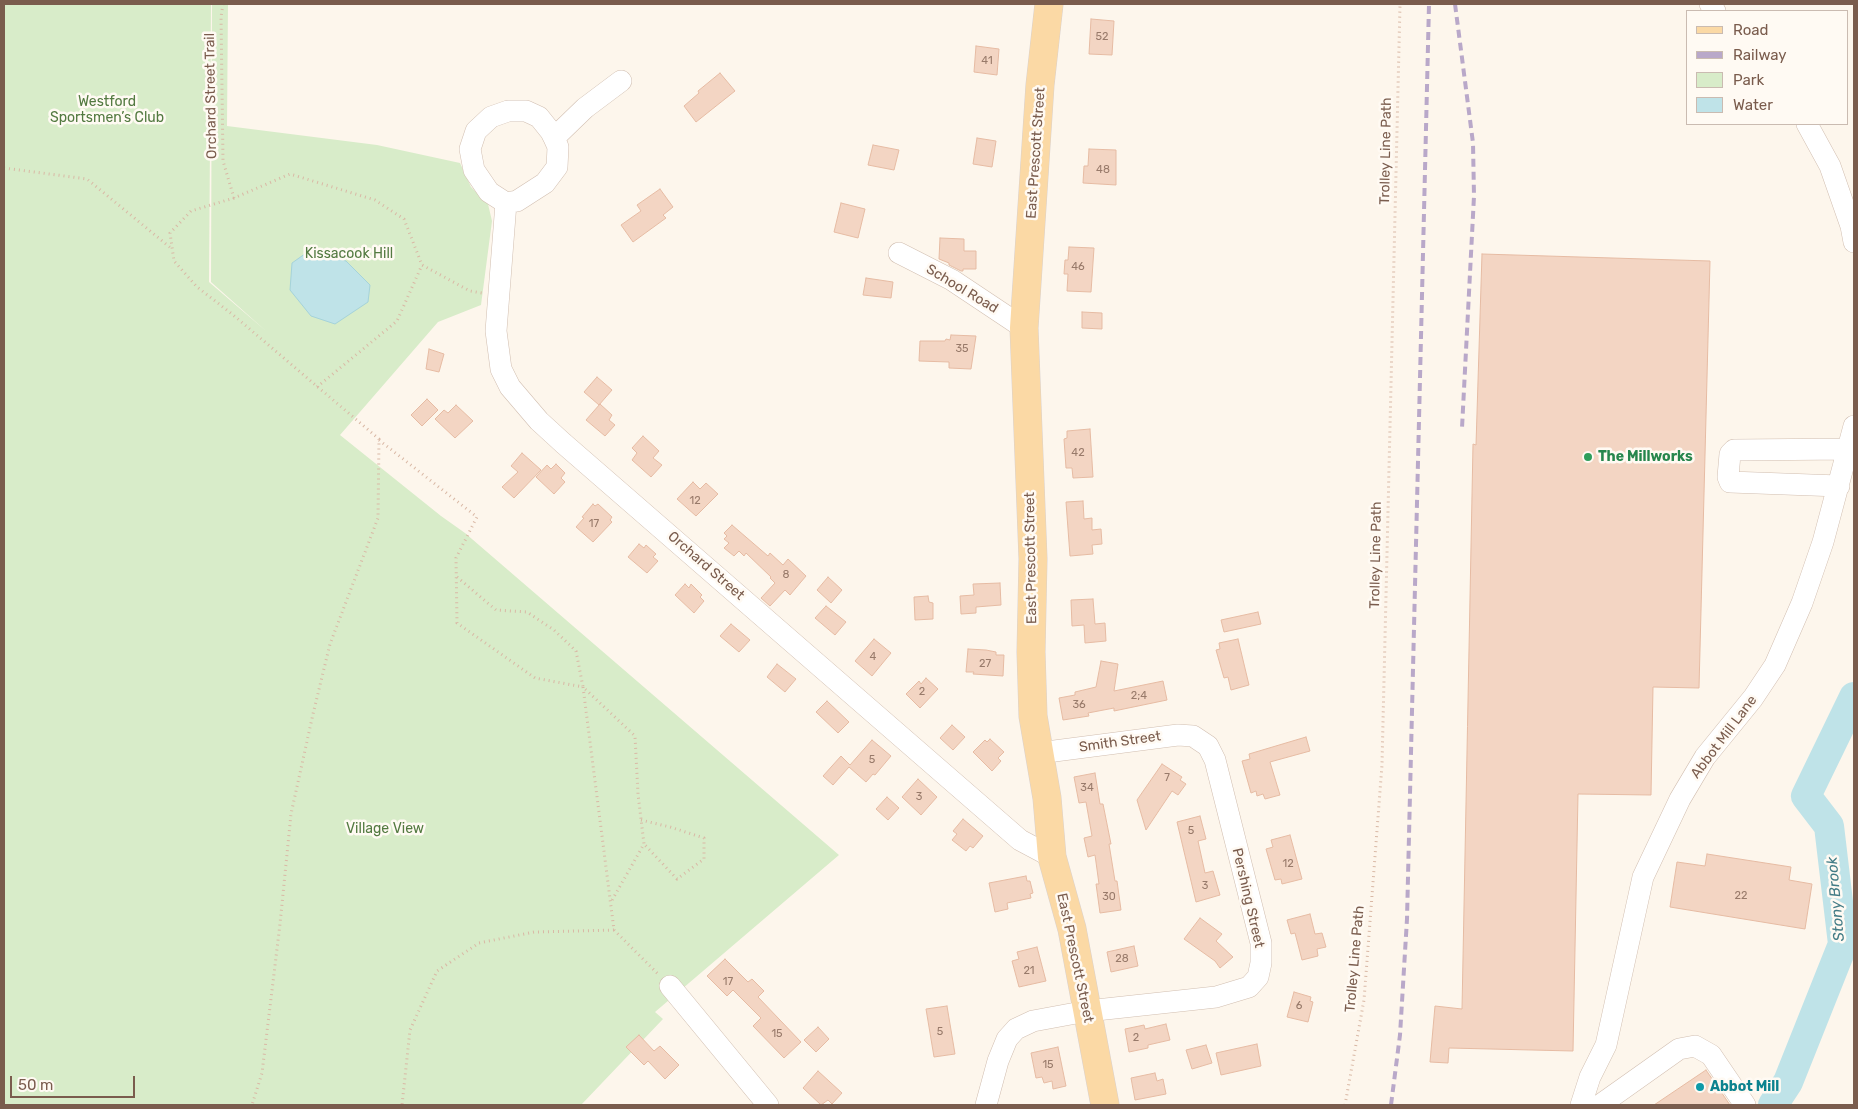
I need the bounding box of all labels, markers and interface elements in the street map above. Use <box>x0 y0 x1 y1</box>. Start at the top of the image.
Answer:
legend <box>1686 10 1848 125</box>
text: Road <box>1733 21 1769 39</box>
house number: 52 <box>1096 30 1108 44</box>
street label: Orchard Street Trail <box>202 33 220 159</box>
text: Railway <box>1733 46 1787 64</box>
house number: 41 <box>981 54 993 68</box>
text: Park <box>1733 71 1764 89</box>
street label: East Prescott Street <box>1023 87 1049 219</box>
park label: Westford Sportsmen’s Club <box>50 94 164 126</box>
text: Water <box>1733 96 1773 114</box>
street label: Trolley Line Path <box>1377 97 1395 205</box>
house number: 48 <box>1096 163 1110 177</box>
park label: Kissacook Hill <box>305 246 393 262</box>
house number: 46 <box>1071 260 1085 274</box>
street label: School Road <box>923 261 1001 317</box>
house number: 35 <box>955 342 969 356</box>
house number: 42 <box>1071 446 1085 460</box>
place label: The Millworks <box>1598 449 1693 465</box>
marker: The Millworks <box>1582 451 1594 463</box>
street label: East Prescott Street <box>1021 492 1041 624</box>
house number: 12 <box>689 494 701 508</box>
street label: Trolley Line Path <box>1367 501 1385 609</box>
house number: 17 <box>589 517 599 531</box>
street label: Orchard Street <box>664 528 748 604</box>
house number: 8 <box>783 568 789 582</box>
house number: 4 <box>870 650 876 664</box>
house number: 27 <box>979 657 991 671</box>
house number: 2 <box>919 685 925 699</box>
house number: 2;4 <box>1131 689 1147 703</box>
street label: Abbot Mill Lane <box>1687 692 1761 782</box>
house number: 36 <box>1072 698 1086 712</box>
street label: Smith Street <box>1078 728 1162 756</box>
house number: 5 <box>869 753 875 767</box>
house number: 7 <box>1164 771 1170 785</box>
house number: 34 <box>1080 781 1094 795</box>
house number: 3 <box>916 790 922 804</box>
park label: Village View <box>346 821 424 837</box>
house number: 5 <box>1188 824 1194 838</box>
street label: Pershing Street <box>1228 846 1268 950</box>
water label: Stony Brook <box>1823 856 1849 942</box>
house number: 12 <box>1282 857 1294 871</box>
house number: 3 <box>1202 879 1208 893</box>
house number: 22 <box>1735 889 1747 903</box>
house number: 30 <box>1102 890 1116 904</box>
street label: East Prescott Street <box>1053 892 1097 1024</box>
street label: Trolley Line Path <box>1342 905 1368 1013</box>
house number: 28 <box>1115 952 1129 966</box>
house number: 21 <box>1023 964 1035 978</box>
house number: 17 <box>723 975 733 989</box>
house number: 6 <box>1296 999 1302 1013</box>
house number: 5 <box>937 1025 943 1039</box>
house number: 15 <box>771 1027 783 1041</box>
house number: 2 <box>1133 1031 1139 1045</box>
house number: 15 <box>1042 1058 1054 1072</box>
scale bar <box>12 1066 138 1098</box>
text: 50 m <box>18 1076 53 1094</box>
place label: Abbot Mill <box>1710 1079 1779 1095</box>
marker: Abbot Mill <box>1694 1081 1706 1093</box>

